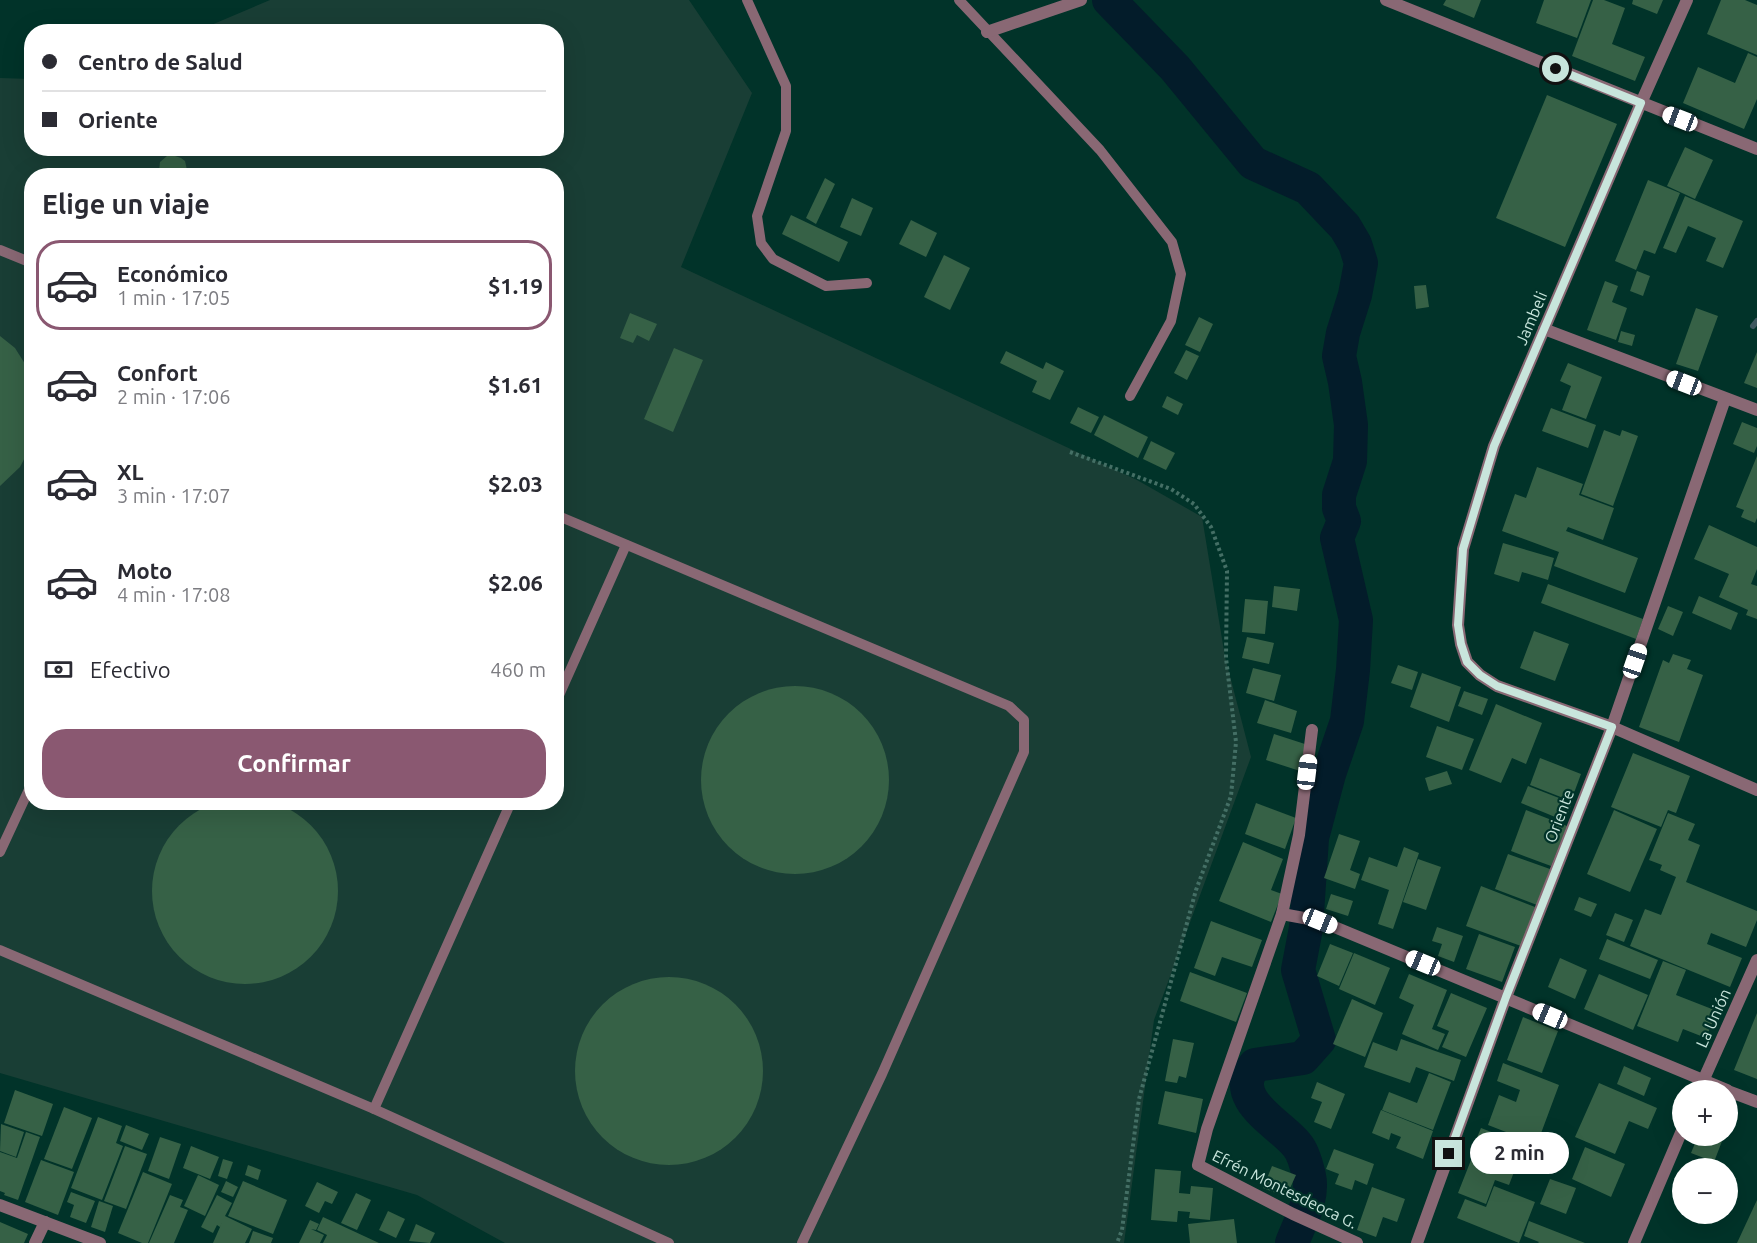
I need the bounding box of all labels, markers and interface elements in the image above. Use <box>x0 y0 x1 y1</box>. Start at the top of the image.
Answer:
text: Centro de Salud <box>78 49 243 74</box>
route start <box>1542 55 1569 82</box>
car <box>1660 104 1700 134</box>
text: Oriente <box>78 107 158 132</box>
text: Elige un viaje <box>42 189 210 219</box>
icon: car <box>45 258 99 312</box>
text: Económico <box>117 261 228 286</box>
text: $1.19 <box>488 273 543 298</box>
text: 1 min · 17:05 <box>117 286 231 309</box>
street label: Jambeli <box>1512 289 1550 347</box>
icon: car <box>45 357 99 411</box>
text: Confort <box>117 360 198 385</box>
car <box>1664 368 1704 398</box>
text: $1.61 <box>488 372 543 397</box>
text: 2 min · 17:06 <box>117 385 231 408</box>
icon: car <box>45 456 99 510</box>
text: XL <box>117 459 144 484</box>
text: $2.03 <box>488 471 543 496</box>
text: 3 min · 17:07 <box>117 484 231 507</box>
icon: car <box>45 555 99 609</box>
text: Moto <box>117 558 172 583</box>
text: $2.06 <box>488 570 543 595</box>
text: 4 min · 17:08 <box>117 583 231 606</box>
car <box>1621 641 1649 681</box>
icon: cash <box>42 653 75 686</box>
text: Efectivo <box>90 657 171 682</box>
text: 460 m <box>490 658 546 681</box>
button: Confirmar <box>42 729 546 798</box>
car <box>1296 753 1318 791</box>
street label: Oriente <box>1541 787 1577 845</box>
car <box>1300 906 1340 936</box>
car <box>1403 948 1443 978</box>
street label: La Unión <box>1692 986 1734 1050</box>
car <box>1530 1001 1570 1031</box>
map controls <box>1672 1080 1738 1224</box>
button: + <box>1672 1080 1738 1146</box>
callout: 2 min <box>1470 1133 1569 1175</box>
route end <box>1435 1140 1462 1167</box>
text: 2 min <box>1494 1141 1545 1164</box>
street label: Efrén Montesdeoca G. <box>1210 1146 1360 1232</box>
button: − <box>1672 1158 1738 1224</box>

